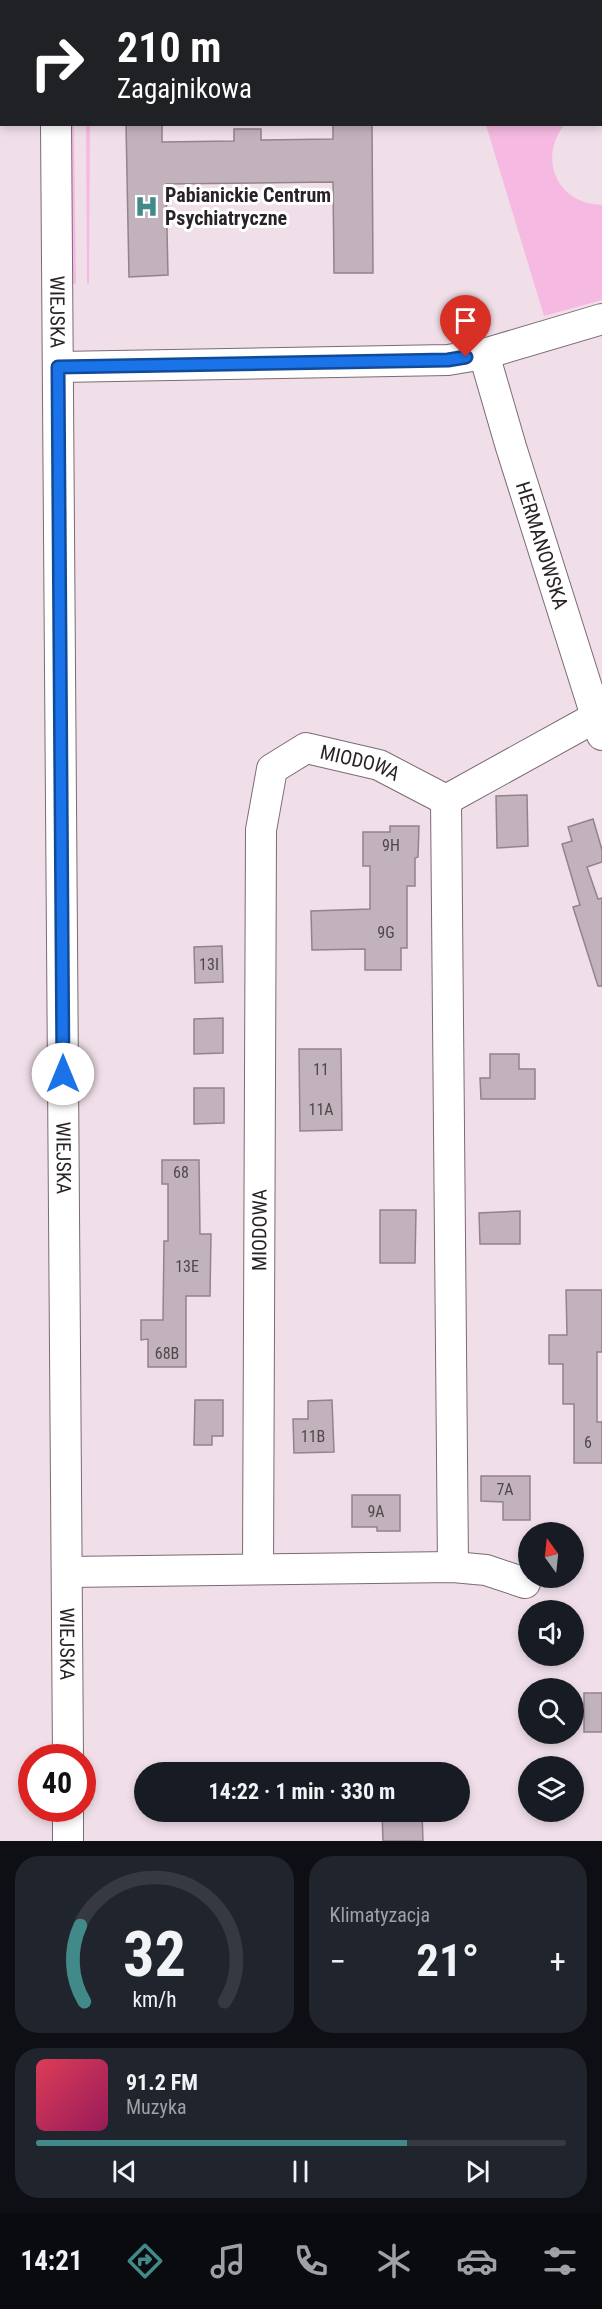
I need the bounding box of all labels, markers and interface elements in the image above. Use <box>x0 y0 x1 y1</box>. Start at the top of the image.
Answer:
text: 210 m <box>117 23 222 72</box>
icon: right <box>18 24 96 102</box>
text: Zagajnikowa <box>117 73 252 105</box>
place label: Pabianickie Centrum Psychiatryczne <box>165 183 331 230</box>
hospital icon: Pabianickie Centrum Psychiatryczne <box>134 193 160 219</box>
street label: WIEJSKA <box>45 276 70 349</box>
pin <box>440 295 491 357</box>
icon: arrive <box>449 304 482 337</box>
street label: HERMANOWSKA <box>511 479 574 613</box>
street label: MIODOWA <box>318 740 405 786</box>
house number: 9H <box>382 836 400 855</box>
house number: 9G <box>377 923 395 942</box>
house number: 13I <box>199 955 219 974</box>
position arrow <box>31 1042 95 1106</box>
house number: 11 <box>313 1060 329 1079</box>
house number: 11A <box>308 1100 334 1119</box>
street label: WIEJSKA <box>51 1122 76 1195</box>
house number: 68 <box>173 1163 189 1182</box>
street label: MIODOWA <box>247 1189 272 1271</box>
house number: 13E <box>175 1257 199 1276</box>
house number: 68B <box>155 1344 179 1363</box>
house number: 11B <box>301 1427 325 1446</box>
house number: 6 <box>584 1433 592 1452</box>
house number: 7A <box>496 1480 514 1499</box>
house number: 9A <box>367 1502 385 1521</box>
north arrow <box>518 1522 584 1588</box>
map controls <box>518 1522 584 1822</box>
button: sound <box>518 1600 584 1666</box>
street label: WIEJSKA <box>55 1608 79 1681</box>
button: search <box>518 1678 584 1744</box>
speed limit sign: 40 <box>18 1744 96 1822</box>
button: layers <box>518 1756 584 1822</box>
text: 14:22 · 1 min · 330 m <box>209 1779 395 1804</box>
text: Klimatyzacja <box>330 1903 430 1927</box>
text: 32 <box>123 1918 186 1991</box>
text: 21° <box>416 1934 479 1987</box>
text: − <box>330 1942 346 1981</box>
text: + <box>550 1942 566 1981</box>
text: km/h <box>132 1987 176 2012</box>
text: 91.2 FM <box>126 2070 198 2095</box>
text: Muzyka <box>126 2095 186 2119</box>
icon: previous <box>108 2155 141 2188</box>
icon: pause <box>284 2155 317 2188</box>
icon: next <box>461 2155 494 2188</box>
icon: directions <box>124 2240 166 2282</box>
icon: music <box>207 2240 249 2282</box>
icon: phone <box>290 2240 332 2282</box>
icon: climate <box>373 2240 415 2282</box>
icon: car <box>456 2240 498 2282</box>
icon: filters <box>539 2240 581 2282</box>
text: 14:21 <box>21 2245 83 2277</box>

